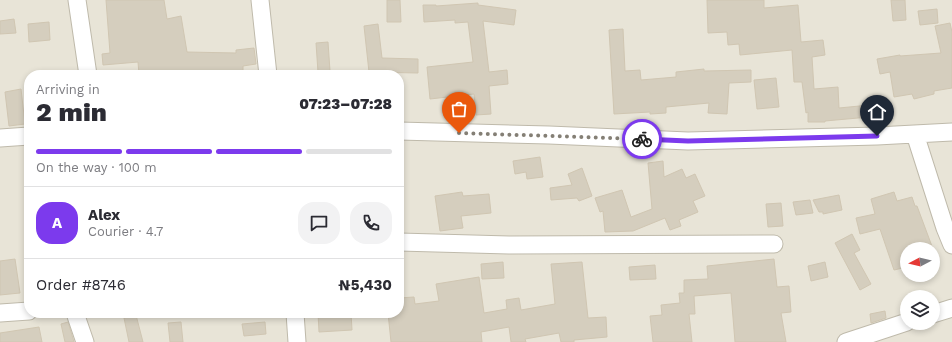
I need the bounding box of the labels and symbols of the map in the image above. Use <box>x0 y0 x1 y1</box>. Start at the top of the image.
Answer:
pin <box>442 92 476 133</box>
pin <box>860 95 894 136</box>
courier <box>622 119 662 159</box>
north arrow <box>900 242 940 282</box>

